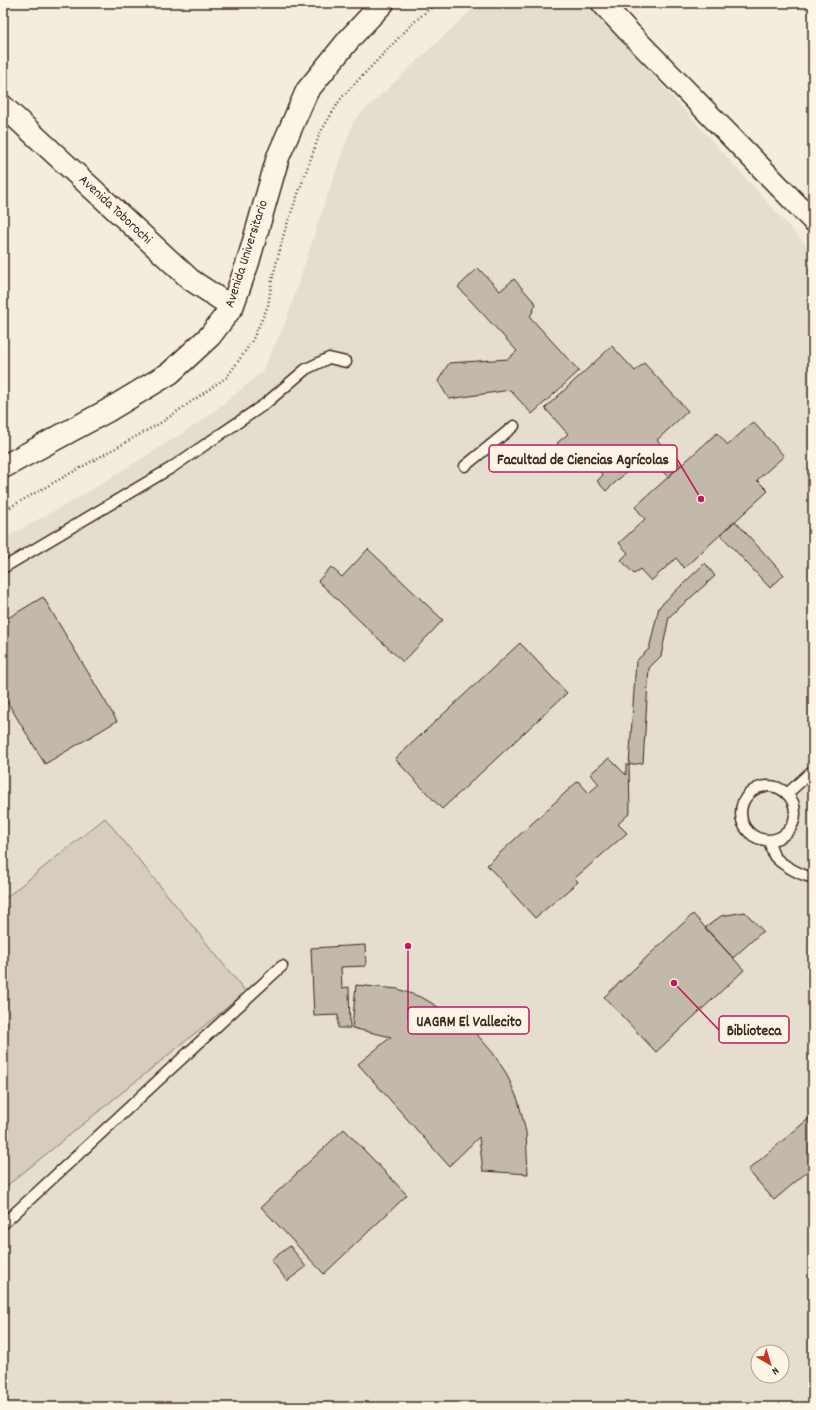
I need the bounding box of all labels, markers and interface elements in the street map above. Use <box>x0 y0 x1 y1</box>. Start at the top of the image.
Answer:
street label: Avenida Toborochi <box>74 171 156 250</box>
street label: Avenida Universitario <box>220 198 274 310</box>
callout: Facultad de Ciencias Agrícolas <box>489 445 677 472</box>
text: Facultad de Ciencias Agrícolas <box>497 450 669 472</box>
callout: UAGRM El Vallecito <box>408 1007 529 1034</box>
text: UAGRM El Vallecito <box>416 1012 522 1034</box>
callout: Biblioteca <box>719 1016 789 1043</box>
text: Biblioteca <box>727 1021 782 1043</box>
north arrow <box>750 1344 790 1384</box>
text: N <box>767 1362 782 1379</box>

